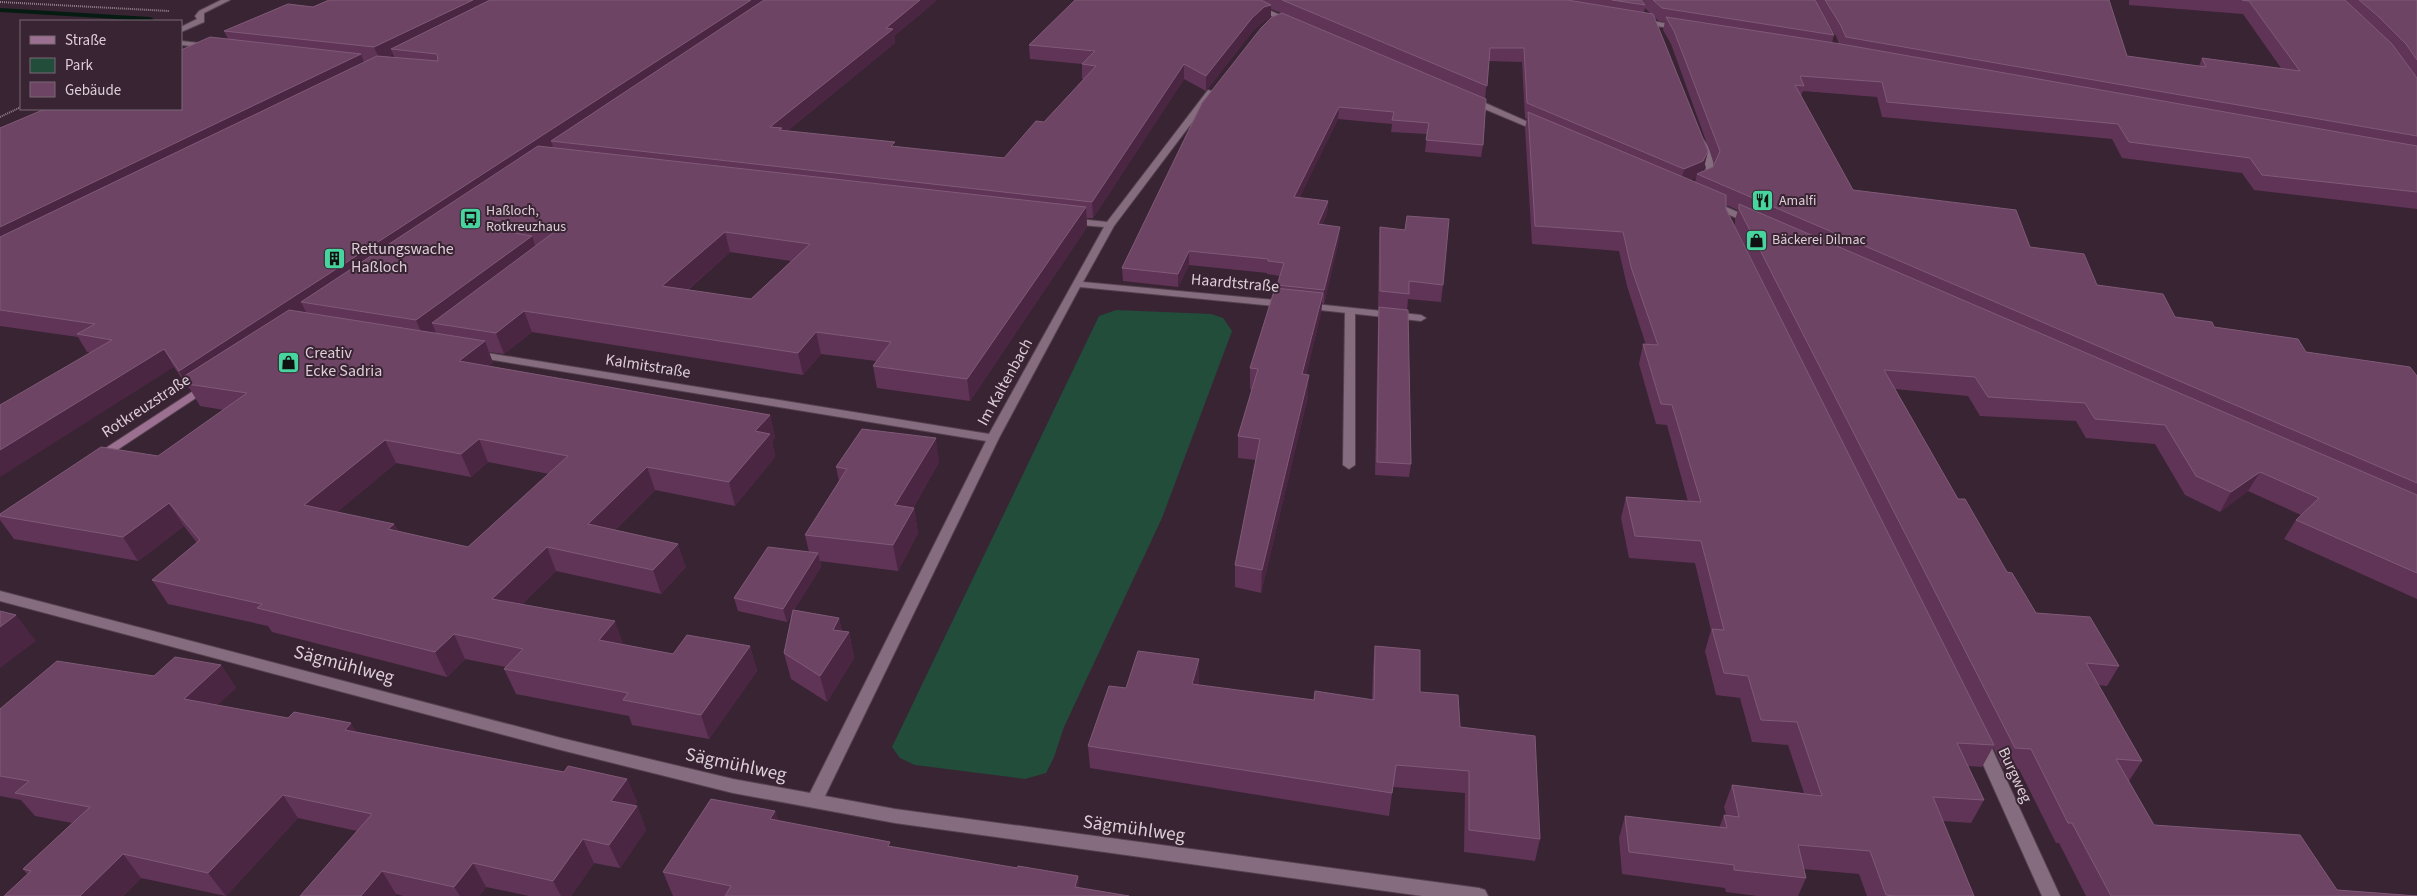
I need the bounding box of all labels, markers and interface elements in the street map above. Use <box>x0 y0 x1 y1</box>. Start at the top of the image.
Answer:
legend <box>20 20 182 110</box>
text: Straße <box>65 30 106 51</box>
text: Park <box>65 55 94 76</box>
text: Gebäude <box>65 80 121 101</box>
restaurant icon: Amalfi <box>1751 189 1775 213</box>
place label: Amalfi <box>1779 191 1816 211</box>
place label: Haßloch, Rotkreuzhaus <box>486 201 566 237</box>
bus stop icon: Haßloch, Rotkreuzhaus <box>458 207 482 231</box>
shop icon: Bäckerei Dilmac <box>1744 228 1768 252</box>
place label: Bäckerei Dilmac <box>1772 230 1866 250</box>
place label: Rettungswache Haßloch <box>351 238 454 278</box>
building icon: Rettungswache Haßloch <box>323 246 347 270</box>
street label: Haardtstraße <box>1190 268 1280 298</box>
street label: Im Kaltenbach <box>972 334 1038 430</box>
place label: Creativ Ecke Sadria <box>305 342 382 382</box>
street label: Kalmitstraße <box>604 348 692 384</box>
shop icon: Creativ Ecke Sadria <box>277 350 301 374</box>
street label: Rotkreuzstraße <box>97 369 195 443</box>
street label: Sägmühlweg <box>291 639 398 691</box>
street label: Sägmühlweg <box>683 741 790 789</box>
street label: Burgweg <box>1993 744 2037 806</box>
street label: Sägmühlweg <box>1081 808 1187 850</box>

